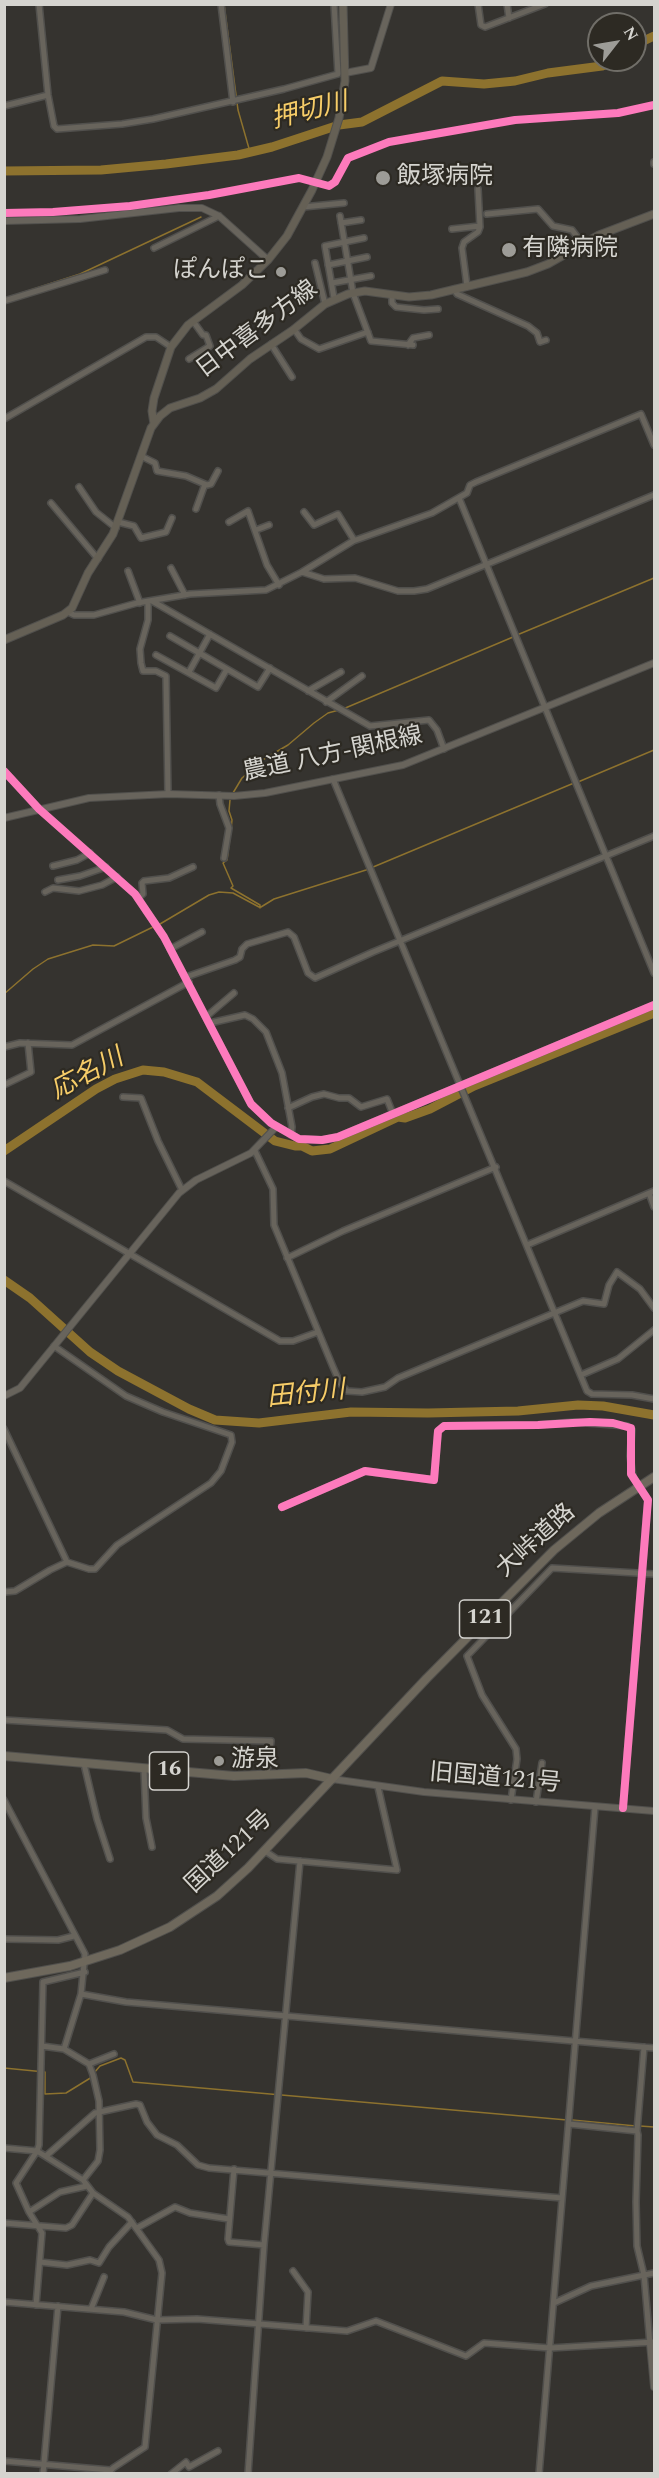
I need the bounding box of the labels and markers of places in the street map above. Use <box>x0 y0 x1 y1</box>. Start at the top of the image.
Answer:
place label: 飯塚病院 <box>397 164 493 192</box>
marker: 飯塚病院 <box>374 169 392 187</box>
place label: 有隣病院 <box>522 236 618 264</box>
marker: 有隣病院 <box>500 241 518 259</box>
place label: ぽんぽこ <box>173 258 269 286</box>
marker: ぽんぽこ <box>274 265 288 279</box>
place label: 游泉 <box>231 1747 279 1775</box>
marker: 游泉 <box>212 1754 226 1768</box>

